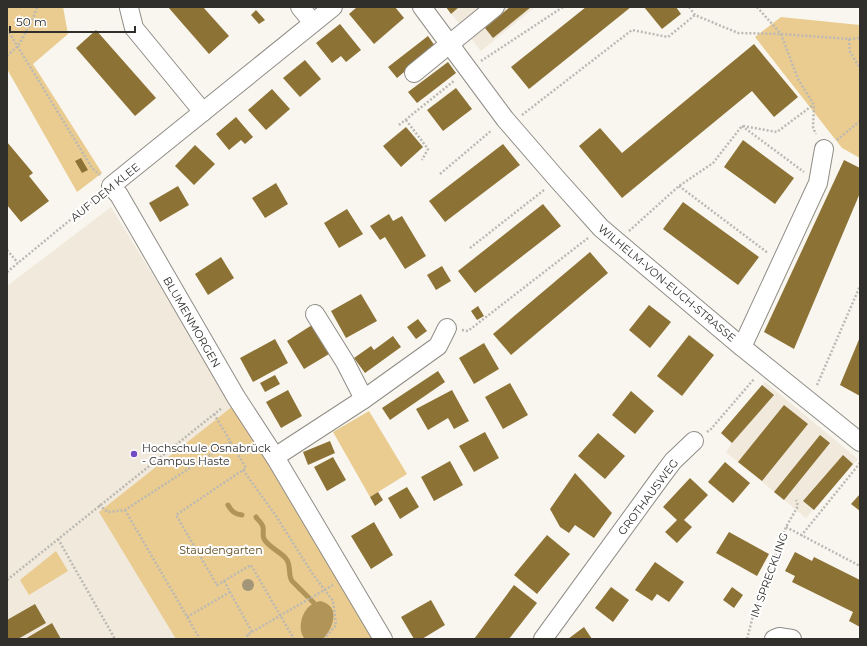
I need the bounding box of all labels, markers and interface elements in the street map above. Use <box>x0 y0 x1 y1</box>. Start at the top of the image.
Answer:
scale bar <box>10 8 135 34</box>
text: 50 m <box>16 14 47 29</box>
street label: AUF DEM KLEE <box>68 160 142 224</box>
street label: WILHELM-VON-EUCH-STRASSE <box>595 221 739 345</box>
street label: BLUMENMORGEN <box>160 274 224 370</box>
place label: Hochschule Osnabrück - Campus Haste <box>142 441 271 468</box>
marker: Hochschule Osnabrück - Campus Haste <box>129 449 139 459</box>
street label: GROTHAUSWEG <box>615 456 681 538</box>
street label: IM SPRECKLING <box>747 531 791 619</box>
park label: Staudengarten <box>179 543 263 557</box>

